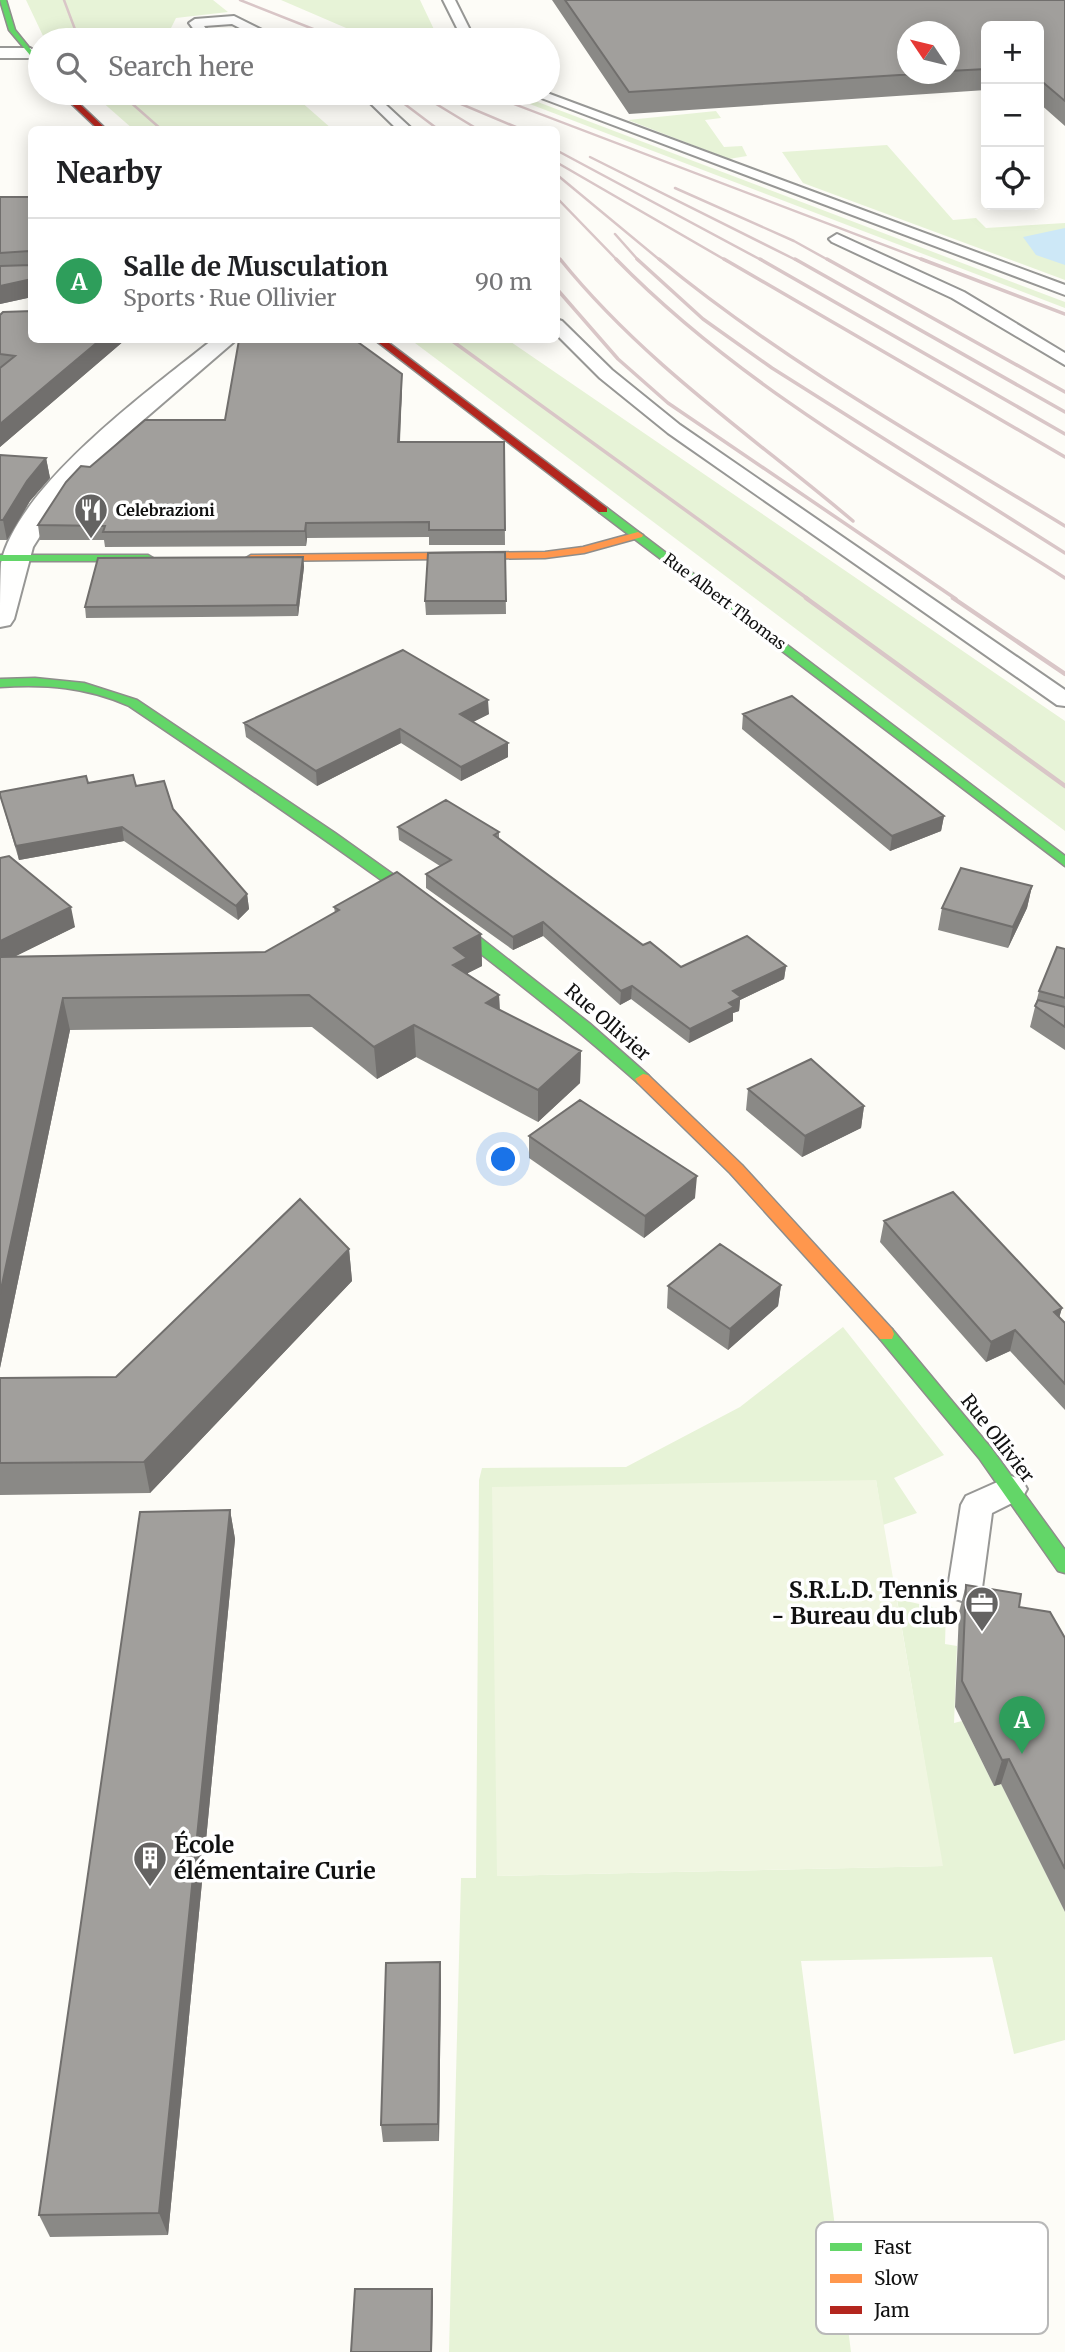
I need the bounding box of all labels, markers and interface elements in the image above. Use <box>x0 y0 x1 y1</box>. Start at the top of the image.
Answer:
north arrow <box>897 21 960 84</box>
map controls <box>981 21 1044 210</box>
button: + <box>981 21 1044 84</box>
search box <box>28 28 560 105</box>
icon: search <box>52 48 90 86</box>
text: Search here <box>108 50 254 83</box>
button: − <box>981 84 1044 147</box>
button: locate <box>981 147 1044 210</box>
text: Nearby <box>56 153 162 191</box>
text: Salle de Musculation <box>123 250 388 283</box>
text: A <box>71 267 87 296</box>
text: 90 m <box>475 267 532 296</box>
text: Sports · Rue Ollivier <box>123 283 337 312</box>
restaurant icon: Celebrazioni <box>72 491 110 540</box>
place label: Celebrazioni <box>116 500 215 520</box>
street label: Rue Albert Thomas <box>660 548 790 654</box>
street label: Rue Ollivier <box>560 978 656 1066</box>
your location <box>486 1142 520 1176</box>
street label: Rue Ollivier <box>956 1389 1040 1487</box>
place label: S.R.L.D. Tennis - Bureau du club <box>771 1575 958 1630</box>
office icon: S.R.L.D. Tennis - Bureau du club <box>963 1584 1001 1633</box>
pin: A <box>999 1696 1045 1754</box>
place label: École élémentaire Curie <box>174 1830 376 1885</box>
building icon: École élémentaire Curie <box>131 1839 169 1888</box>
legend <box>816 2222 1048 2334</box>
text: Fast <box>874 2235 912 2259</box>
text: Slow <box>874 2266 919 2290</box>
text: Jam <box>873 2298 910 2322</box>

